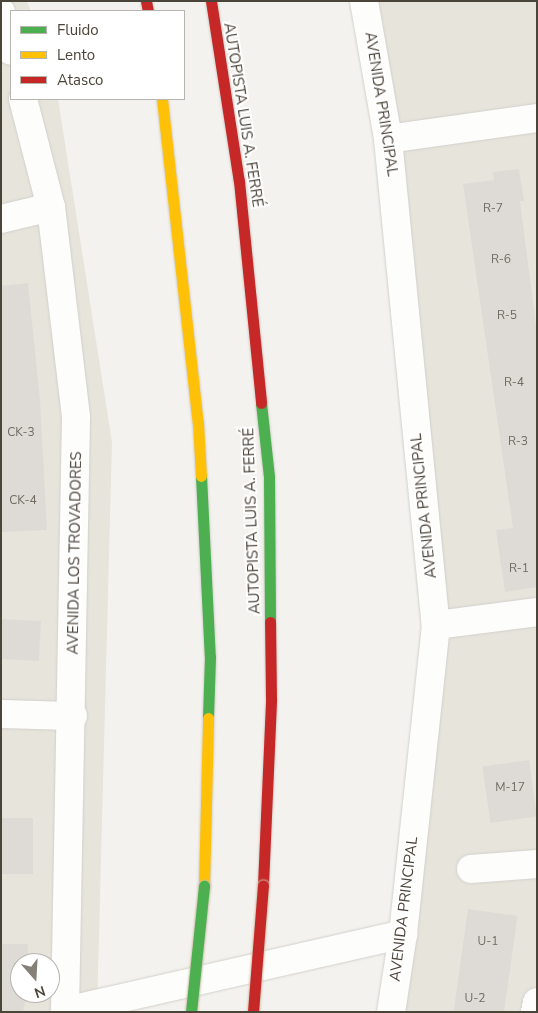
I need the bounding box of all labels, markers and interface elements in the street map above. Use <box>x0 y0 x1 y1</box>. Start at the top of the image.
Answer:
legend <box>10 10 185 100</box>
text: Fluido <box>57 20 99 40</box>
street label: AUTOPISTA LUIS A. FERRÉ <box>220 21 266 209</box>
street label: AVENIDA PRINCIPAL <box>361 31 401 177</box>
text: Lento <box>57 45 95 65</box>
text: Atasco <box>57 70 103 90</box>
house number: R-7 <box>483 202 503 216</box>
house number: R-6 <box>491 253 511 267</box>
house number: R-5 <box>497 309 517 323</box>
house number: R-4 <box>504 376 524 390</box>
house number: CK-3 <box>7 426 35 440</box>
street label: AUTOPISTA LUIS A. FERRÉ <box>240 427 264 615</box>
street label: AVENIDA PRINCIPAL <box>407 433 441 579</box>
house number: R-3 <box>508 435 528 449</box>
street label: AVENIDA LOS TROVADORES <box>64 451 86 655</box>
house number: CK-4 <box>9 494 37 508</box>
house number: R-1 <box>509 562 529 576</box>
house number: M-17 <box>495 781 525 795</box>
street label: AVENIDA PRINCIPAL <box>386 836 422 982</box>
house number: U-1 <box>477 935 499 949</box>
north arrow <box>10 953 60 1003</box>
text: N <box>32 981 48 1002</box>
house number: U-2 <box>464 992 486 1006</box>

